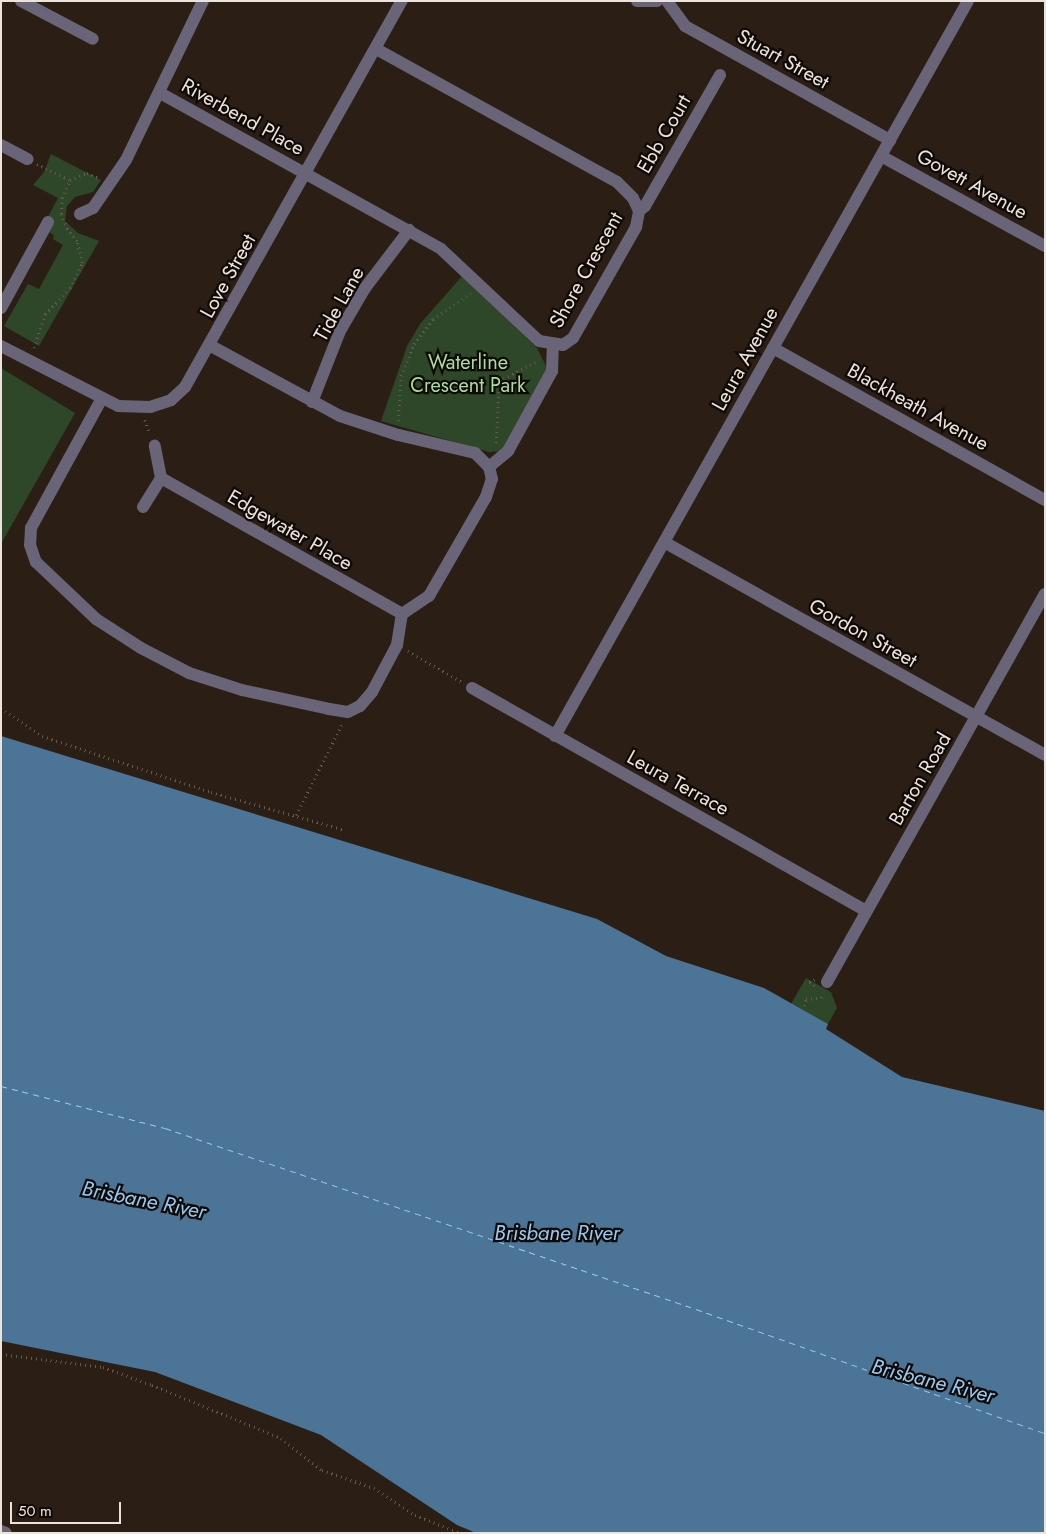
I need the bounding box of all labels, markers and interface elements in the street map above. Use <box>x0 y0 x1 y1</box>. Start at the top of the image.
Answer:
street label: Stuart Street <box>733 24 833 94</box>
street label: Riverbend Place <box>177 73 309 161</box>
street label: Ebb Court <box>632 91 696 177</box>
street label: Govett Avenue <box>912 144 1032 224</box>
street label: Shore Crescent <box>544 208 628 332</box>
street label: Love Street <box>195 230 261 322</box>
street label: Tide Lane <box>309 262 369 346</box>
street label: Leura Avenue <box>707 303 783 415</box>
park label: Waterline Crescent Park <box>410 350 526 397</box>
street label: Blackheath Avenue <box>843 358 993 456</box>
street label: Edgewater Place <box>223 485 357 575</box>
street label: Gordon Street <box>805 593 921 673</box>
street label: Barton Road <box>884 728 956 830</box>
street label: Leura Terrace <box>623 745 733 821</box>
water label: Brisbane River <box>80 1176 208 1224</box>
water label: Brisbane River <box>494 1220 620 1246</box>
water label: Brisbane River <box>869 1354 997 1408</box>
scale bar <box>12 1492 124 1524</box>
text: 50 m <box>18 1500 52 1522</box>

